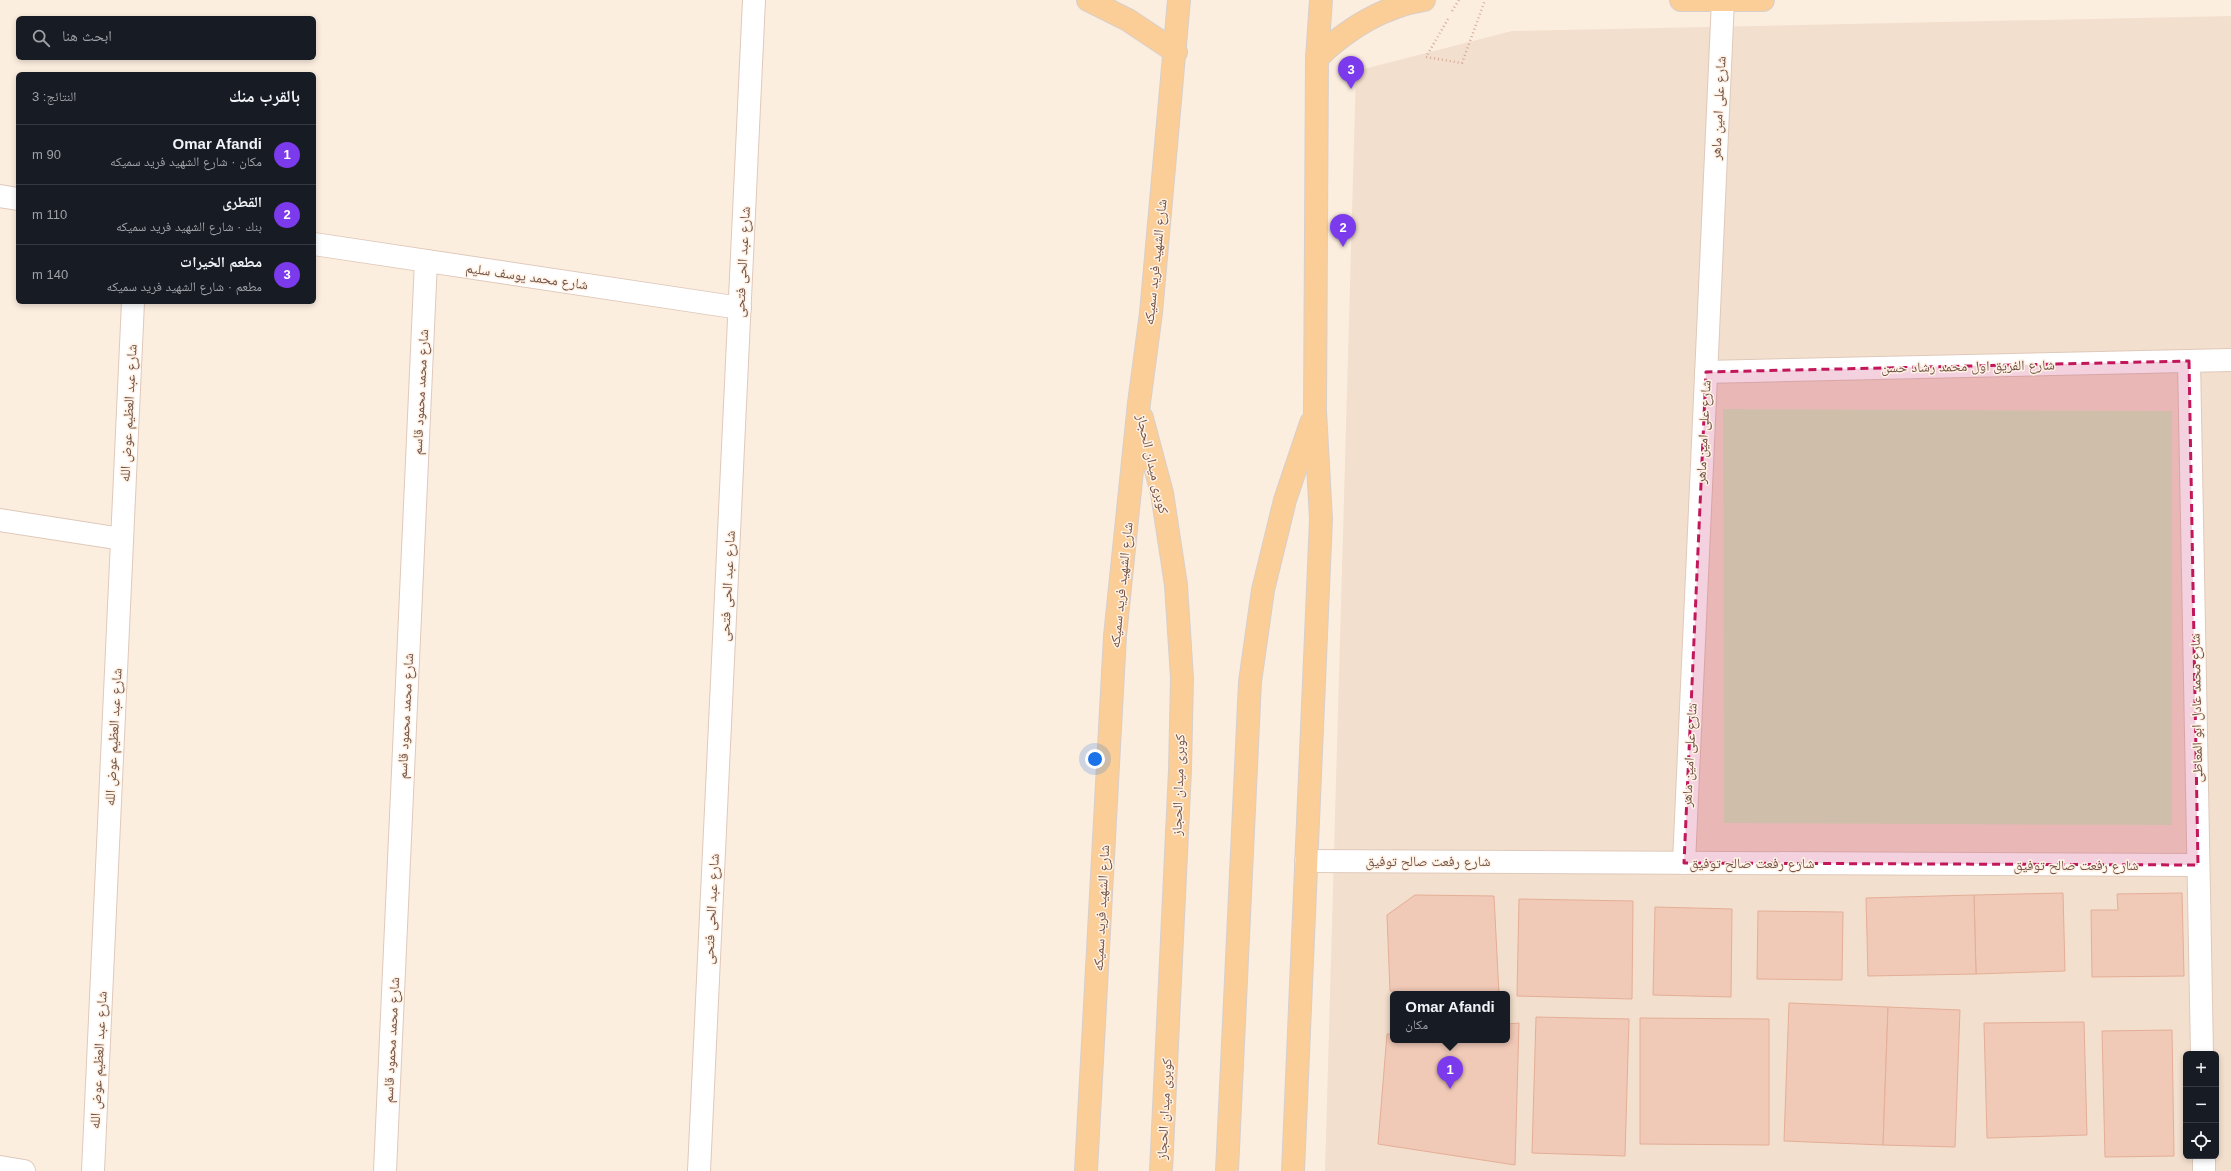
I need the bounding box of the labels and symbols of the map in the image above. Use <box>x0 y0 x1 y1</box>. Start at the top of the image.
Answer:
pin: 3 <box>1338 56 1364 89</box>
street label: شارع على امين ماهر <box>1707 56 1731 161</box>
street label: شارع الشهيد فريد سميكه <box>1140 198 1172 326</box>
street label: شارع عبد الحى فتحى <box>731 206 755 318</box>
pin: 2 <box>1330 214 1356 247</box>
street label: شارع محمد يوسف سليم <box>464 259 589 294</box>
street label: شارع محمد محمود قاسم <box>409 329 433 456</box>
street label: شارع عبد العظيم عوض الله <box>116 344 142 483</box>
street label: شارع الفريق اول محمد رشاد حسن <box>1881 356 2055 378</box>
street label: شارع على امين ماهر <box>1692 380 1716 485</box>
street label: كوبرى ميدان الحجاز <box>1133 412 1172 516</box>
street label: شارع الشهيد فريد سميكه <box>1106 521 1138 649</box>
street label: شارع عبد الحى فتحى <box>716 530 740 642</box>
street label: شارع محمد عادل ابو المعاطى <box>2187 633 2207 783</box>
street label: شارع محمد محمود قاسم <box>394 653 418 780</box>
street label: شارع عبد العظيم عوض الله <box>101 668 127 807</box>
street label: شارع على امين ماهر <box>1678 703 1702 808</box>
street label: كوبرى ميدان الحجاز <box>1168 734 1189 837</box>
your location <box>1085 749 1105 769</box>
street label: شارع الشهيد فريد سميكه <box>1090 844 1114 972</box>
street label: شارع عبد الحى فتحى <box>700 853 724 965</box>
street label: شارع رفعت صالح توفيق <box>1366 853 1490 871</box>
street label: شارع رفعت صالح توفيق <box>1690 855 1814 873</box>
street label: شارع رفعت صالح توفيق <box>2014 857 2138 875</box>
street label: شارع محمد محمود قاسم <box>380 977 404 1104</box>
street label: شارع عبد العظيم عوض الله <box>86 991 112 1130</box>
pin: 1 <box>1437 1056 1463 1089</box>
street label: كوبرى ميدان الحجاز <box>1153 1058 1176 1161</box>

